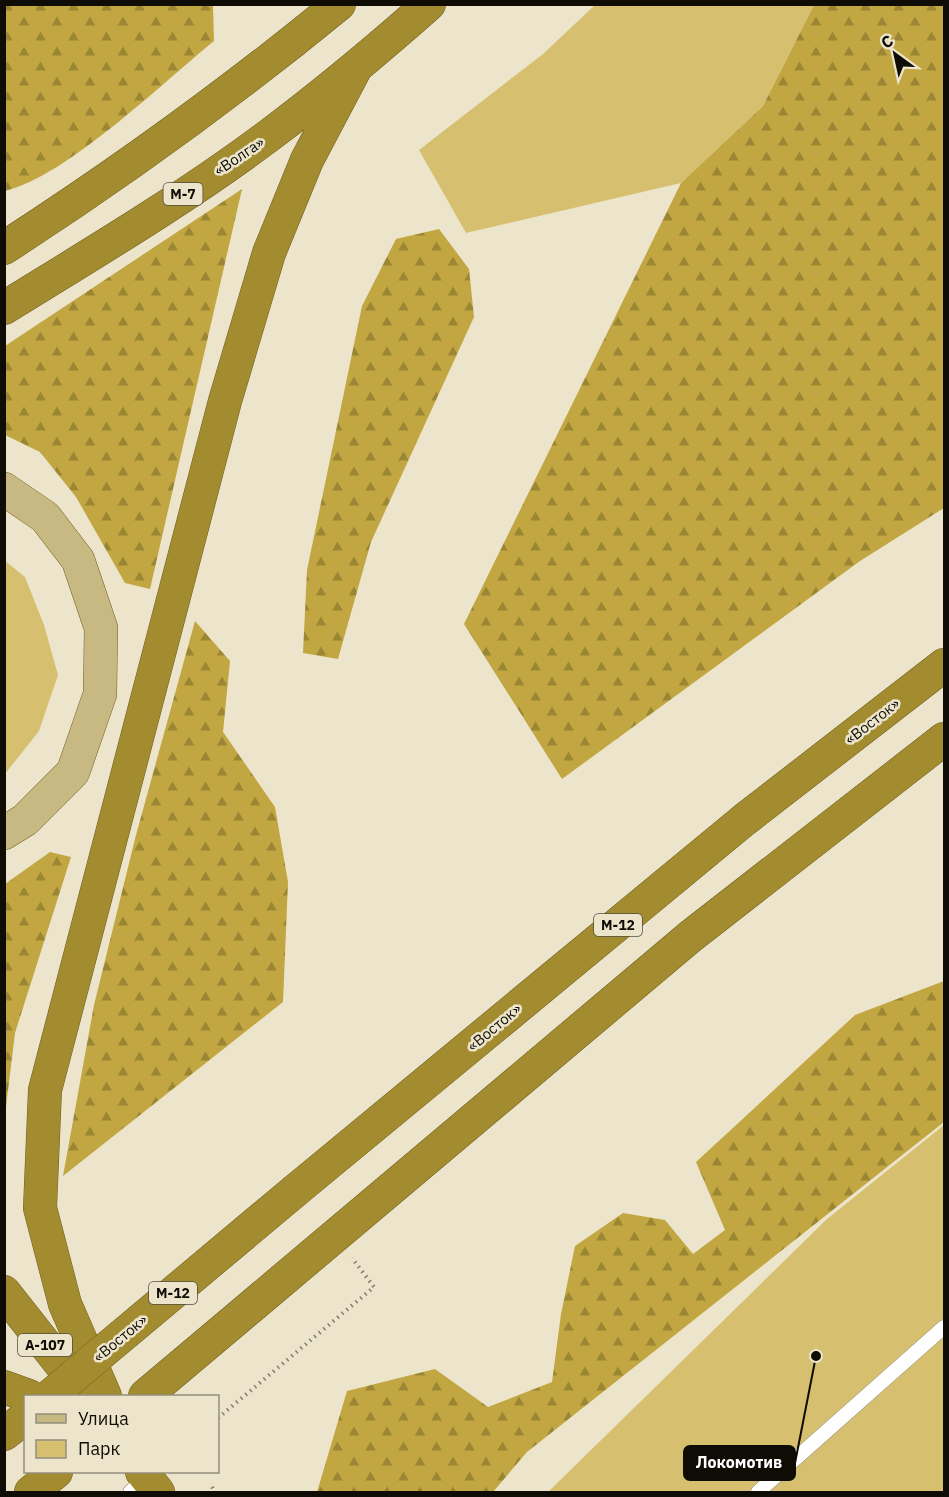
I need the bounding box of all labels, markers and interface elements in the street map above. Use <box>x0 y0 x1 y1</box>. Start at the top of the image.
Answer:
north arrow <box>865 24 925 84</box>
text: С <box>877 30 897 53</box>
street label: «Волга» <box>210 132 268 180</box>
road number: М-7 <box>164 183 202 205</box>
street label: «Восток» <box>841 693 904 748</box>
road number: М-12 <box>594 914 642 936</box>
street label: «Восток» <box>463 999 525 1055</box>
road number: М-12 <box>149 1282 197 1304</box>
street label: «Восток» <box>89 1310 151 1366</box>
road number: А-107 <box>18 1334 72 1356</box>
legend <box>24 1395 219 1473</box>
text: Улица <box>78 1407 129 1430</box>
text: Парк <box>78 1437 121 1460</box>
callout: Локомотив <box>684 1446 795 1480</box>
text: Локомотив <box>696 1452 782 1472</box>

